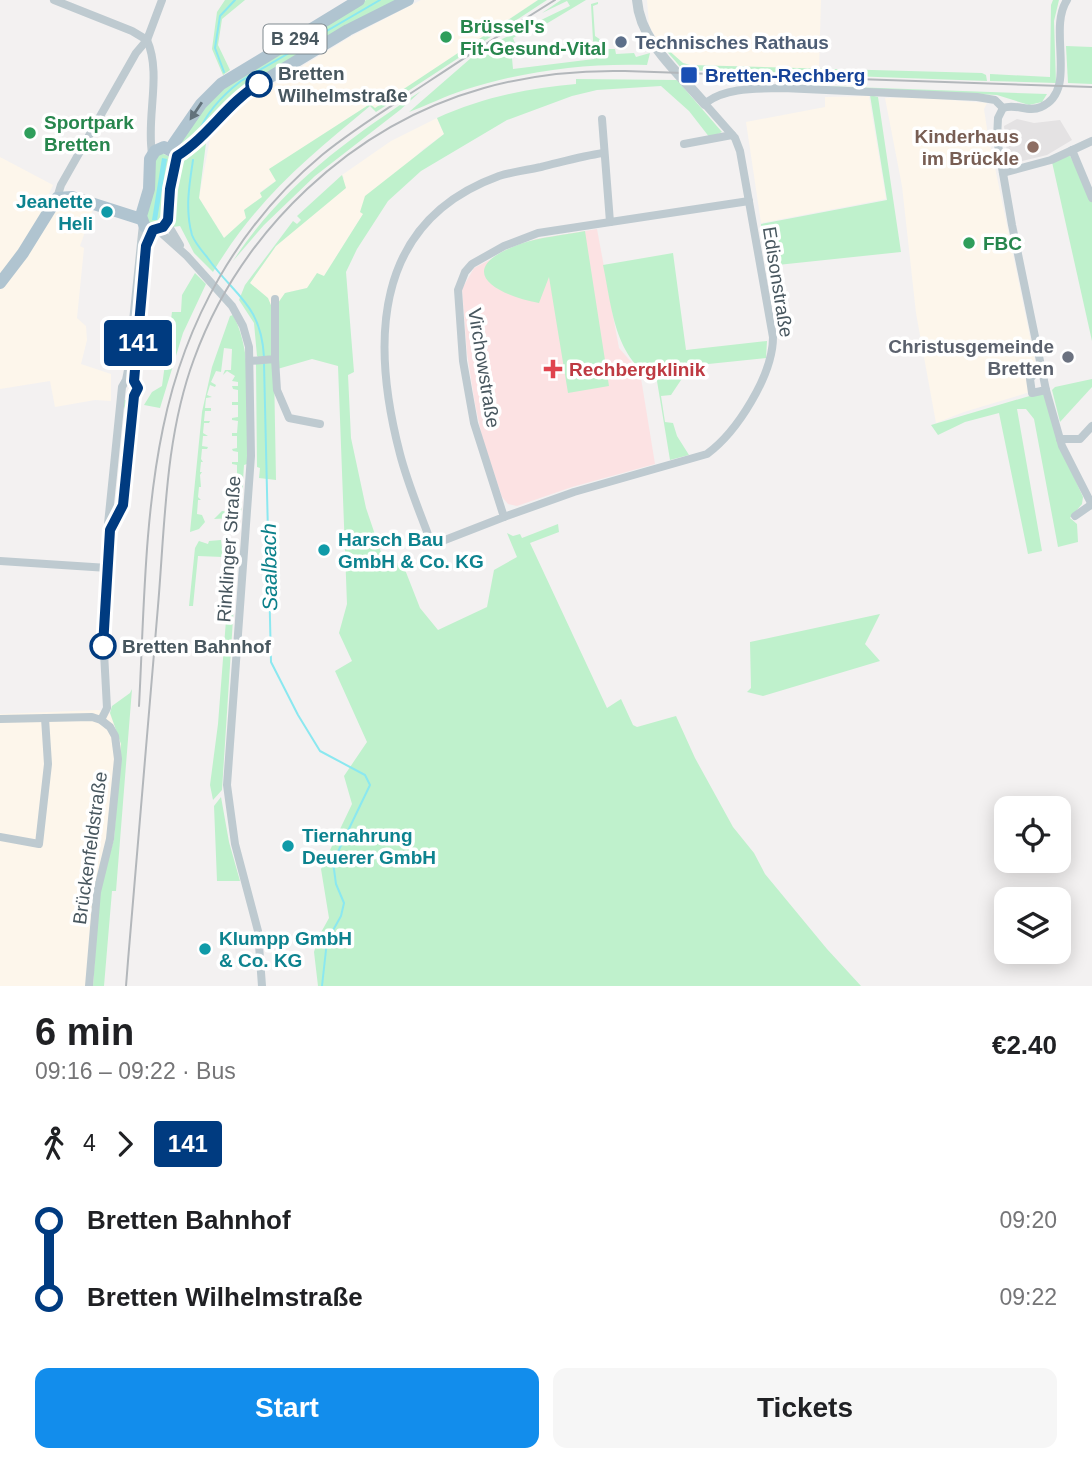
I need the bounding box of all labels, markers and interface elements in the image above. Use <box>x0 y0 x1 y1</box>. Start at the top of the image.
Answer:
place label: Brüssel's Fit-Gesund-Vital <box>460 16 606 59</box>
road number: B 294 <box>264 24 326 54</box>
marker: Brüssel's Fit-Gesund-Vital <box>438 29 454 45</box>
place label: Technisches Rathaus <box>635 32 829 53</box>
marker: Technisches Rathaus <box>613 34 629 50</box>
place label: Bretten Wilhelmstraße <box>278 63 408 106</box>
marker: Bretten-Rechberg <box>679 65 699 85</box>
place label: Bretten-Rechberg <box>705 65 865 86</box>
marker: Bretten Wilhelmstraße <box>246 71 272 97</box>
one-way arrow <box>189 102 203 120</box>
place label: Sportpark Bretten <box>44 112 134 155</box>
marker: Sportpark Bretten <box>22 125 38 141</box>
place label: Kinderhaus im Brückle <box>914 126 1019 169</box>
marker: Kinderhaus im Brückle <box>1025 139 1041 155</box>
place label: Jeanette Heli <box>16 191 93 234</box>
marker: Jeanette Heli <box>99 204 115 220</box>
street label: Edisonstraße <box>759 225 797 339</box>
place label: FBC <box>983 233 1022 254</box>
marker: FBC <box>961 235 977 251</box>
street label: Virchowstraße <box>464 307 504 429</box>
line badge: 141 <box>98 320 178 366</box>
text: 141 <box>118 329 158 356</box>
place label: Christusgemeinde Bretten <box>888 336 1054 379</box>
marker: Christusgemeinde Bretten <box>1060 349 1076 365</box>
marker: Rechbergklinik <box>543 359 563 379</box>
place label: Rechbergklinik <box>569 359 706 380</box>
street label: Rinklinger Straße <box>213 475 245 623</box>
water label: Saalbach <box>257 523 281 611</box>
place label: Harsch Bau GmbH & Co. KG <box>338 529 484 572</box>
marker: Harsch Bau GmbH & Co. KG <box>316 542 332 558</box>
marker: Bretten Bahnhof <box>90 633 116 659</box>
place label: Bretten Bahnhof <box>122 636 272 657</box>
street label: Brückenfeldstraße <box>69 770 111 926</box>
map controls <box>994 796 1071 964</box>
button: locate <box>994 796 1071 873</box>
place label: Tiernahrung Deuerer GmbH <box>302 825 436 868</box>
marker: Tiernahrung Deuerer GmbH <box>280 838 296 854</box>
button: layers <box>994 887 1071 964</box>
place label: Klumpp GmbH & Co. KG <box>219 928 352 971</box>
marker: Klumpp GmbH & Co. KG <box>197 941 213 957</box>
text: 6 min <box>35 1011 134 1053</box>
text: €2.40 <box>992 1030 1057 1060</box>
text: 09:16 – 09:22 · Bus <box>35 1058 236 1084</box>
icon: walk <box>35 1125 73 1163</box>
icon: forward <box>106 1125 144 1163</box>
text: 4 <box>83 1130 96 1156</box>
text: 141 <box>168 1130 208 1157</box>
text: Bretten Bahnhof <box>87 1205 291 1235</box>
text: 09:20 <box>999 1207 1057 1233</box>
text: Bretten Wilhelmstraße <box>87 1282 363 1312</box>
text: 09:22 <box>999 1284 1057 1310</box>
button: Start <box>35 1368 539 1448</box>
button: Tickets <box>553 1368 1057 1448</box>

